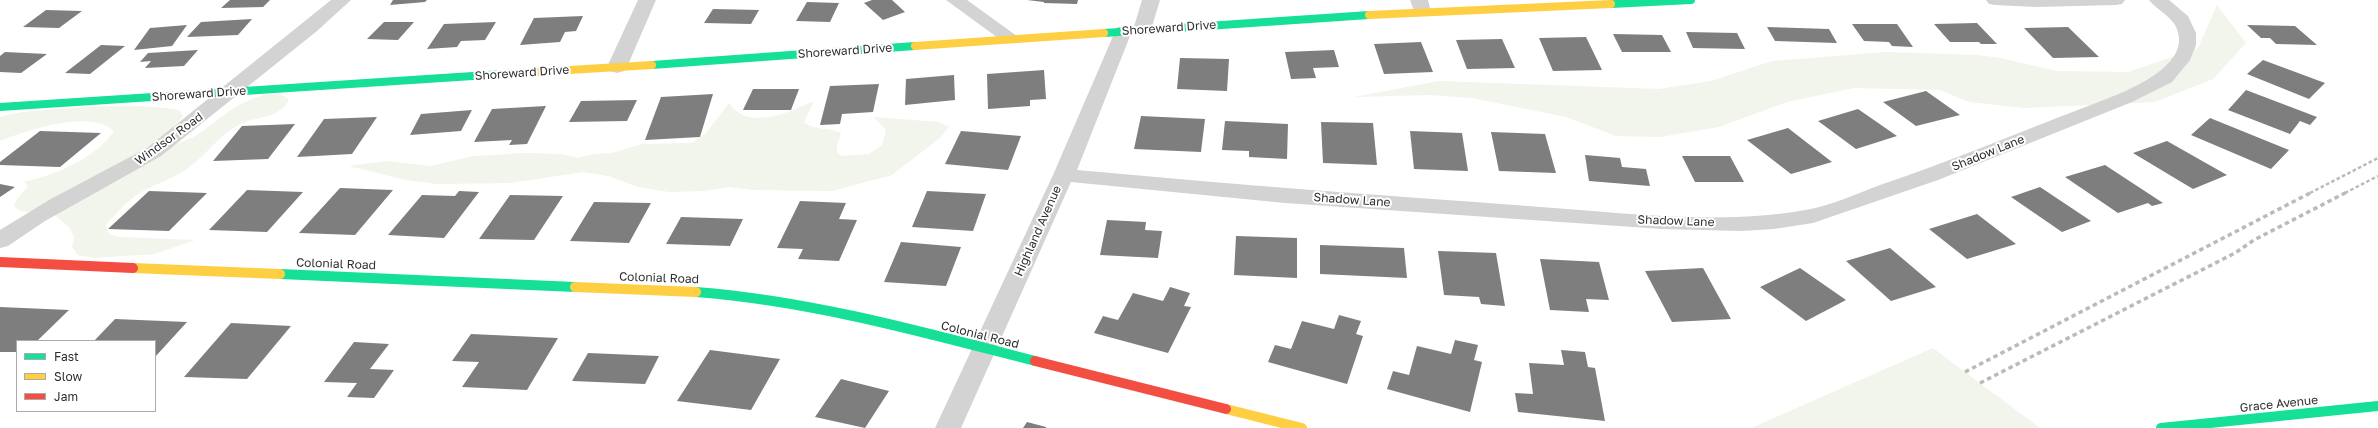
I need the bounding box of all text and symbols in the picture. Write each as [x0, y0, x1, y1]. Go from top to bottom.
street label: Shoreward Drive [1121, 18, 1217, 38]
street label: Shoreward Drive [797, 41, 893, 61]
street label: Shoreward Drive [474, 63, 570, 83]
street label: Shoreward Drive [151, 84, 247, 104]
street label: Windsor Road [132, 110, 206, 168]
street label: Shadow Lane [1950, 132, 2026, 174]
street label: Highland Avenue [1012, 183, 1064, 279]
street label: Shadow Lane [1313, 190, 1391, 210]
street label: Shadow Lane [1637, 212, 1715, 230]
street label: Colonial Road [296, 255, 376, 273]
street label: Colonial Road [619, 269, 699, 287]
street label: Colonial Road [939, 318, 1021, 352]
legend [16, 340, 156, 412]
text: Fast [54, 349, 79, 364]
text: Slow [54, 369, 82, 384]
text: Jam [54, 389, 78, 404]
street label: Grace Avenue [2239, 393, 2319, 415]

